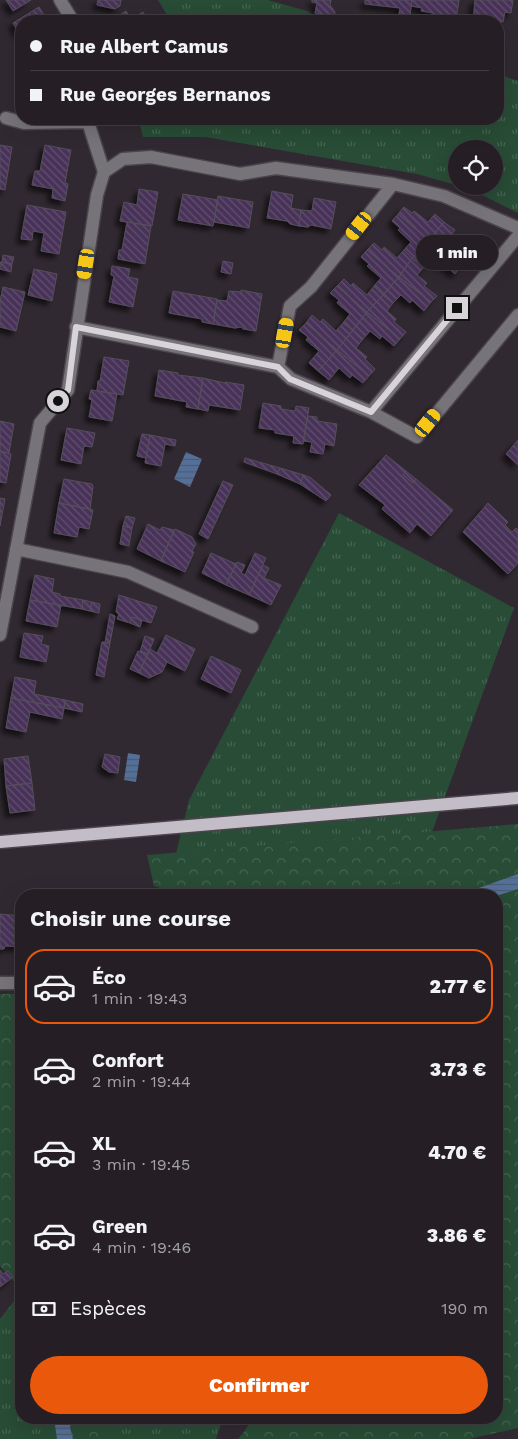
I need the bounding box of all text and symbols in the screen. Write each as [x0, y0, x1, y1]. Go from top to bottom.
text: Rue Albert Camus [60, 35, 228, 58]
text: Rue Georges Bernanos [60, 83, 271, 106]
map controls [448, 140, 503, 195]
button: locate [448, 140, 503, 195]
car [343, 210, 374, 242]
callout: 1 min [416, 236, 498, 270]
text: 1 min [436, 243, 478, 262]
car [76, 248, 95, 280]
route end [446, 297, 468, 319]
car [275, 317, 294, 349]
route start [47, 390, 69, 412]
car [412, 407, 443, 439]
text: Choisir une course [30, 906, 231, 931]
icon: car [32, 964, 77, 1009]
text: Éco [92, 966, 126, 989]
text: 2.77 € [429, 975, 486, 998]
text: 1 min · 19:43 [92, 989, 187, 1008]
icon: car [32, 1047, 77, 1092]
text: Confort [92, 1049, 163, 1072]
text: 3.73 € [430, 1058, 486, 1081]
text: 2 min · 19:44 [92, 1072, 191, 1091]
icon: car [32, 1130, 77, 1175]
text: XL [92, 1132, 116, 1155]
text: 4.70 € [428, 1141, 486, 1164]
text: 3 min · 19:45 [92, 1155, 190, 1174]
icon: car [32, 1213, 77, 1258]
text: Green [92, 1215, 148, 1238]
text: 3.86 € [427, 1224, 486, 1247]
text: 4 min · 19:46 [92, 1238, 191, 1257]
icon: cash [30, 1295, 58, 1323]
text: Espèces [70, 1297, 147, 1320]
text: 190 m [441, 1299, 488, 1318]
button: Confirmer [30, 1356, 488, 1414]

